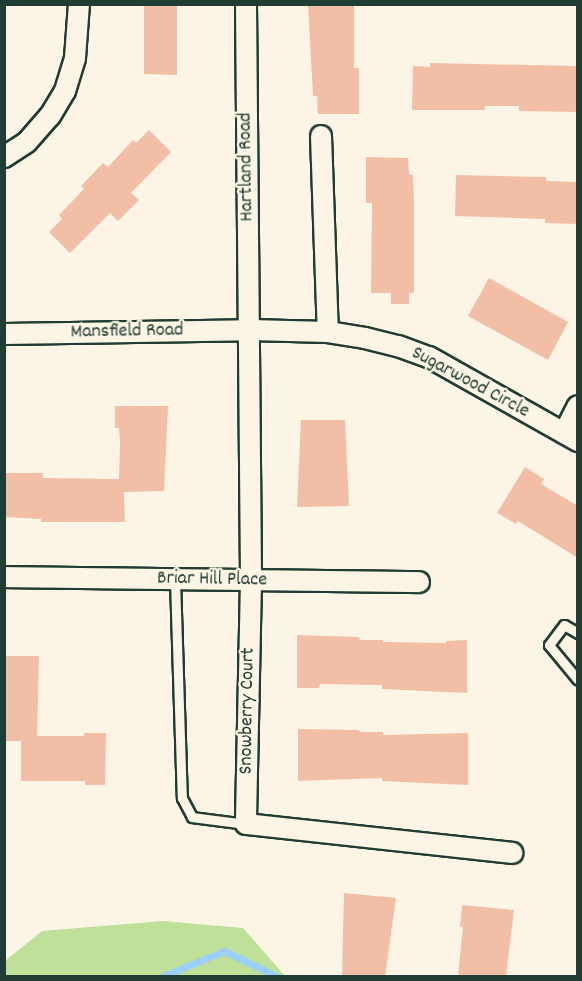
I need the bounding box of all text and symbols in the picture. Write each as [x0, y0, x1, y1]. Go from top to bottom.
street label: Hartland Road [234, 112, 260, 222]
street label: Mansfield Road [70, 319, 184, 345]
street label: Sugarwood Circle [407, 342, 533, 424]
street label: Briar Hill Place [157, 567, 267, 593]
street label: Snowberry Court [235, 647, 261, 775]

